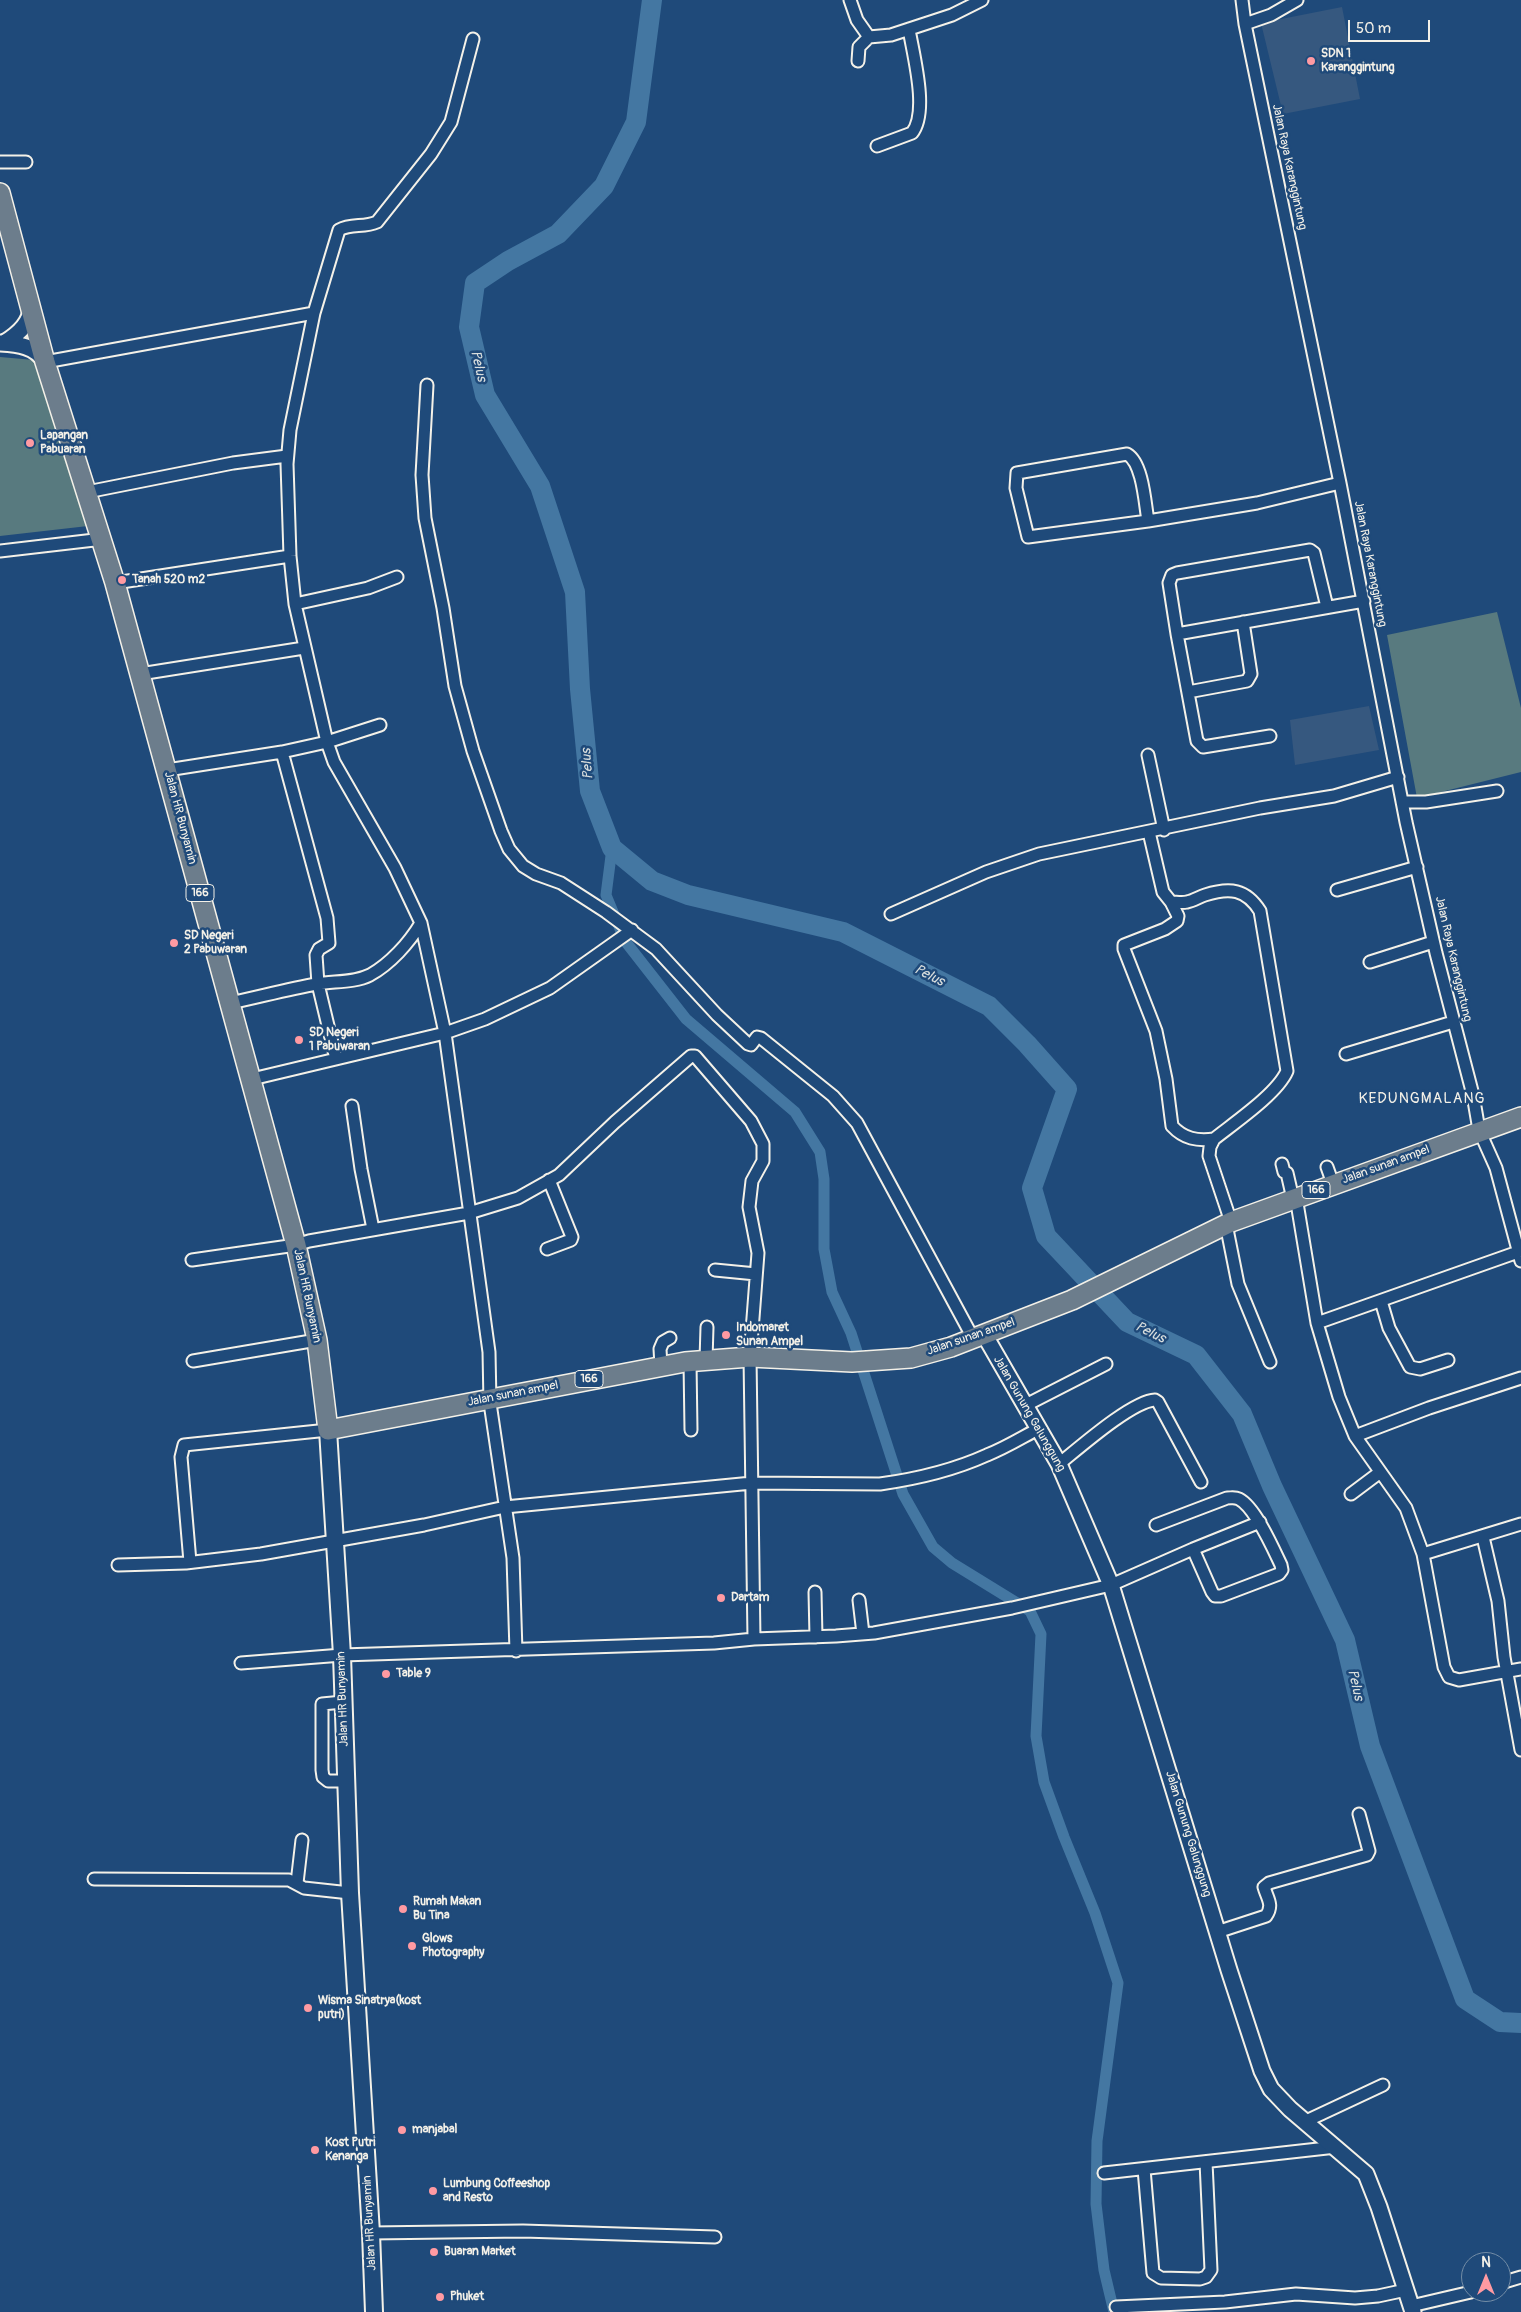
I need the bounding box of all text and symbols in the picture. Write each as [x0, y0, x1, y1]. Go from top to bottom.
scale bar [1351, 10, 1434, 42]
text: 50 m [1356, 19, 1391, 38]
place label: SDN 1 Karanggintung [1321, 47, 1395, 75]
marker: SDN 1 Karanggintung [1305, 55, 1317, 67]
street label: Jalan Raya Karanggintung [1269, 103, 1309, 231]
water label: Pelus [466, 349, 490, 383]
place label: Lapangan Pabuaran [40, 429, 88, 457]
marker: Lapangan Pabuaran [24, 437, 36, 449]
street label: Jalan Raya Karanggintung [1351, 500, 1389, 628]
place label: Tanah 520 m2 [132, 573, 205, 587]
marker: Tanah 520 m2 [116, 574, 128, 586]
water label: Pelus [579, 748, 597, 780]
street label: Jalan HR Bunyamin [161, 770, 199, 866]
road number: 166 [186, 884, 214, 901]
street label: Jalan Raya Karanggintung [1432, 895, 1474, 1023]
place label: SD Negeri 2 Pabuwaran [184, 929, 247, 957]
marker: SD Negeri 2 Pabuwaran [168, 937, 180, 949]
water label: Pelus [911, 961, 947, 991]
place label: SD Negeri 1 Pabuwaran [309, 1026, 370, 1054]
marker: SD Negeri 1 Pabuwaran [293, 1034, 305, 1046]
district label: KEDUNGMALANG [1357, 1090, 1487, 1108]
street label: Jalan sunan ampel [1340, 1142, 1432, 1188]
road number: 166 [1302, 1182, 1330, 1198]
street label: Jalan HR Bunyamin [290, 1248, 324, 1344]
street label: Jalan sunan ampel [925, 1315, 1017, 1359]
water label: Pelus [1132, 1319, 1168, 1347]
place label: Indomaret Sunan Ampel [736, 1321, 803, 1349]
marker: Indomaret Sunan Ampel [720, 1329, 732, 1341]
street label: Jalan Gunung Galunggung [990, 1354, 1068, 1474]
road number: 166 [575, 1370, 603, 1388]
street label: Jalan sunan ampel [466, 1378, 560, 1410]
place label: Dartam [731, 1591, 769, 1605]
marker: Dartam [715, 1592, 727, 1604]
street label: Jalan HR Bunyamin [334, 1651, 352, 1747]
place label: Table 9 [396, 1667, 431, 1681]
marker: Table 9 [380, 1668, 392, 1680]
water label: Pelus [1343, 1668, 1367, 1702]
street label: Jalan Gunung Galunggung [1162, 1769, 1214, 1899]
place label: Rumah Makan Bu Tina [413, 1895, 481, 1923]
marker: Rumah Makan Bu Tina [397, 1903, 409, 1915]
place label: Glows Photography [422, 1932, 484, 1960]
marker: Glows Photography [406, 1940, 418, 1952]
place label: Wisma Sinatrya(kost putri) [318, 1994, 421, 2022]
marker: Wisma Sinatrya(kost putri) [302, 2002, 314, 2014]
place label: manjabal [412, 2123, 457, 2137]
marker: manjabal [396, 2124, 408, 2136]
place label: Kost Putri Kenanga [325, 2136, 375, 2164]
marker: Kost Putri Kenanga [309, 2144, 321, 2156]
street label: Jalan HR Bunyamin [360, 2175, 380, 2271]
place label: Lumbung Coffeeshop and Resto [443, 2177, 550, 2205]
marker: Lumbung Coffeeshop and Resto [427, 2185, 439, 2197]
place label: Buaran Market [444, 2245, 516, 2259]
marker: Buaran Market [428, 2246, 440, 2258]
north arrow [1461, 2252, 1511, 2302]
text: N [1481, 2254, 1491, 2271]
place label: Phuket [450, 2290, 484, 2304]
marker: Phuket [434, 2291, 446, 2303]

